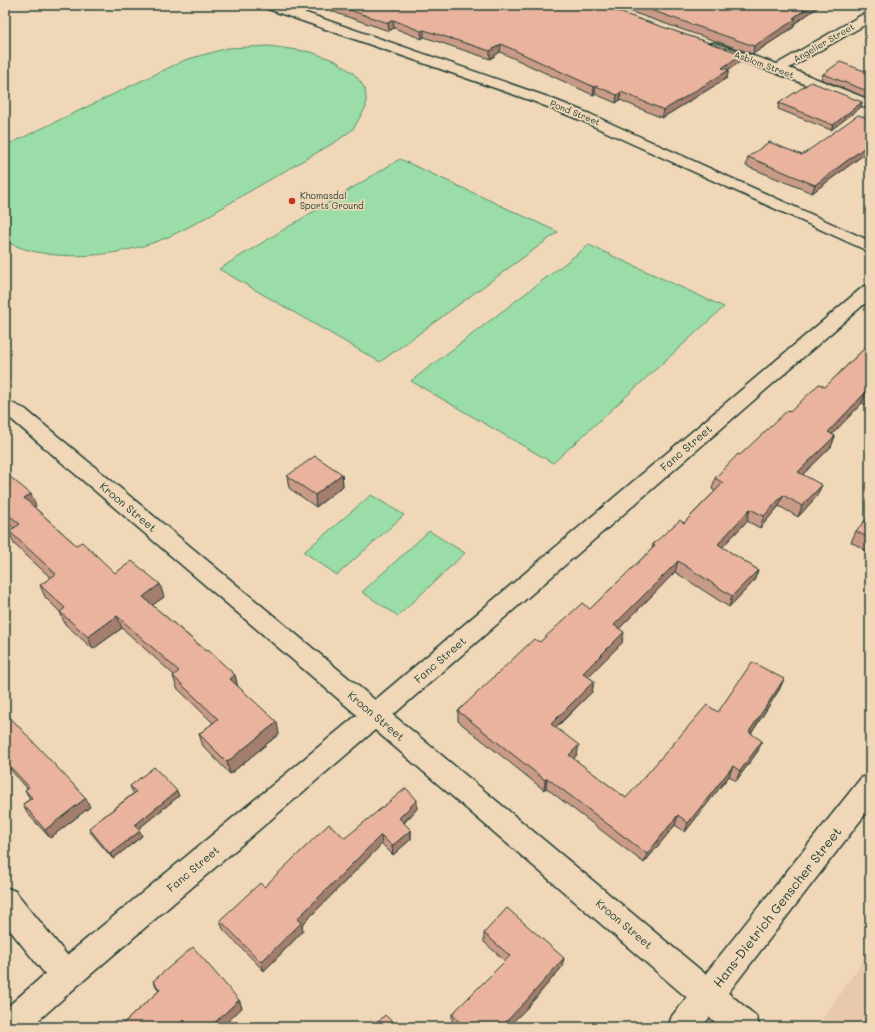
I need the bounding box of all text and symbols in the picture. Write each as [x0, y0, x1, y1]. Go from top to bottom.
street label: Angelier Street [791, 21, 856, 64]
street label: Asblom Street [733, 49, 796, 80]
street label: Pond Street [549, 97, 602, 128]
place label: Khomasdal Sports Ground [300, 190, 364, 211]
marker: Khomasdal Sports Ground [287, 196, 297, 206]
street label: Fanc Street [657, 421, 715, 474]
street label: Kroon Street [97, 478, 160, 535]
street label: Fanc Street [411, 633, 469, 686]
street label: Kroon Street [345, 687, 408, 744]
street label: Hans-Dietrich Genscher Street [709, 823, 845, 990]
street label: Fanc Street [163, 842, 222, 895]
street label: Kroon Street [593, 895, 656, 952]

